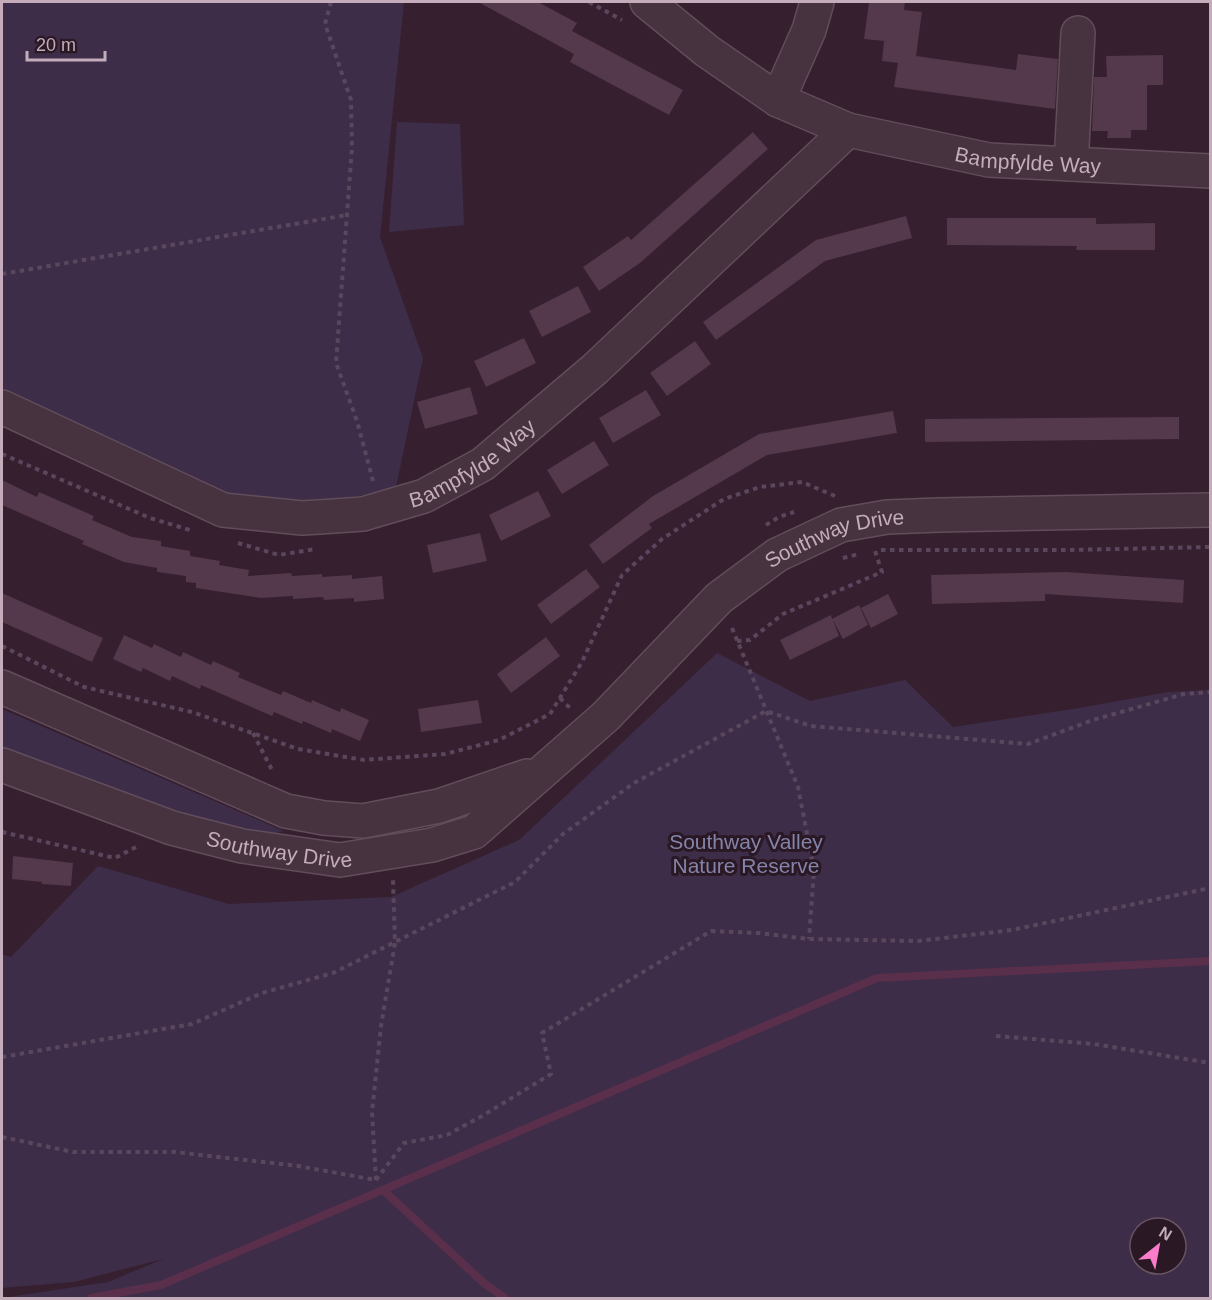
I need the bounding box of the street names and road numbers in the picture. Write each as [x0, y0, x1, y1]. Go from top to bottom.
street label: Bampfylde Way [953, 142, 1102, 177]
street label: Bampfylde Way [406, 413, 540, 511]
street label: Southway Drive [760, 505, 905, 572]
street label: Southway Drive [204, 826, 354, 872]

